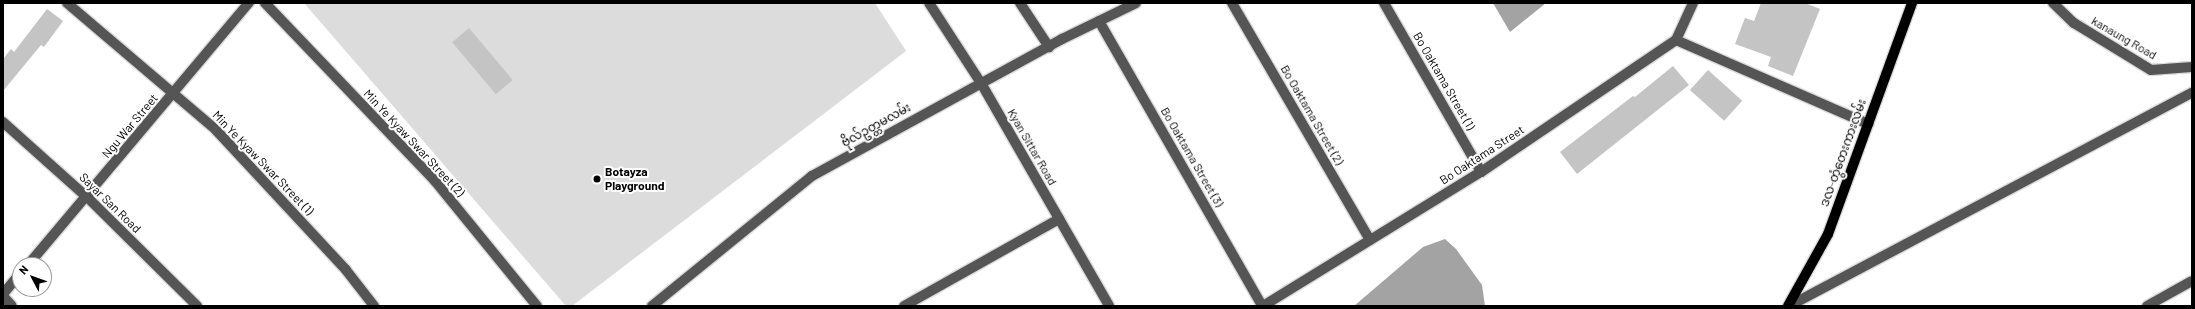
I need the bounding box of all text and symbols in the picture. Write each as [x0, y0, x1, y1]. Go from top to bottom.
street label: kanaung Road [2089, 14, 2159, 62]
street label: Bo Oaktama Street (1) [1410, 30, 1478, 132]
street label: Bo Oaktama Street (2) [1278, 63, 1346, 167]
street label: Min Ye Kyaw Swar Street (2) [361, 86, 467, 200]
street label: Ngu War Street [99, 91, 161, 161]
street label: ဒလ-တွံတေးကားလမ်း [1817, 97, 1869, 209]
street label: ဗိုလ်ဥတ္တမလမ်း [839, 100, 913, 150]
street label: Bo Oaktama Street (3) [1158, 105, 1226, 209]
street label: Kyan Sittar Road [1004, 106, 1060, 188]
street label: Min Ye Kyaw Swar Street (1) [210, 108, 316, 218]
street label: Bo Oaktama Street [1437, 122, 1527, 188]
place label: Botayza Playground [605, 165, 665, 193]
street label: Sayar San Road [76, 170, 144, 236]
marker: Botayza Playground [592, 174, 602, 184]
north arrow [12, 257, 52, 297]
text: N [16, 262, 31, 276]

